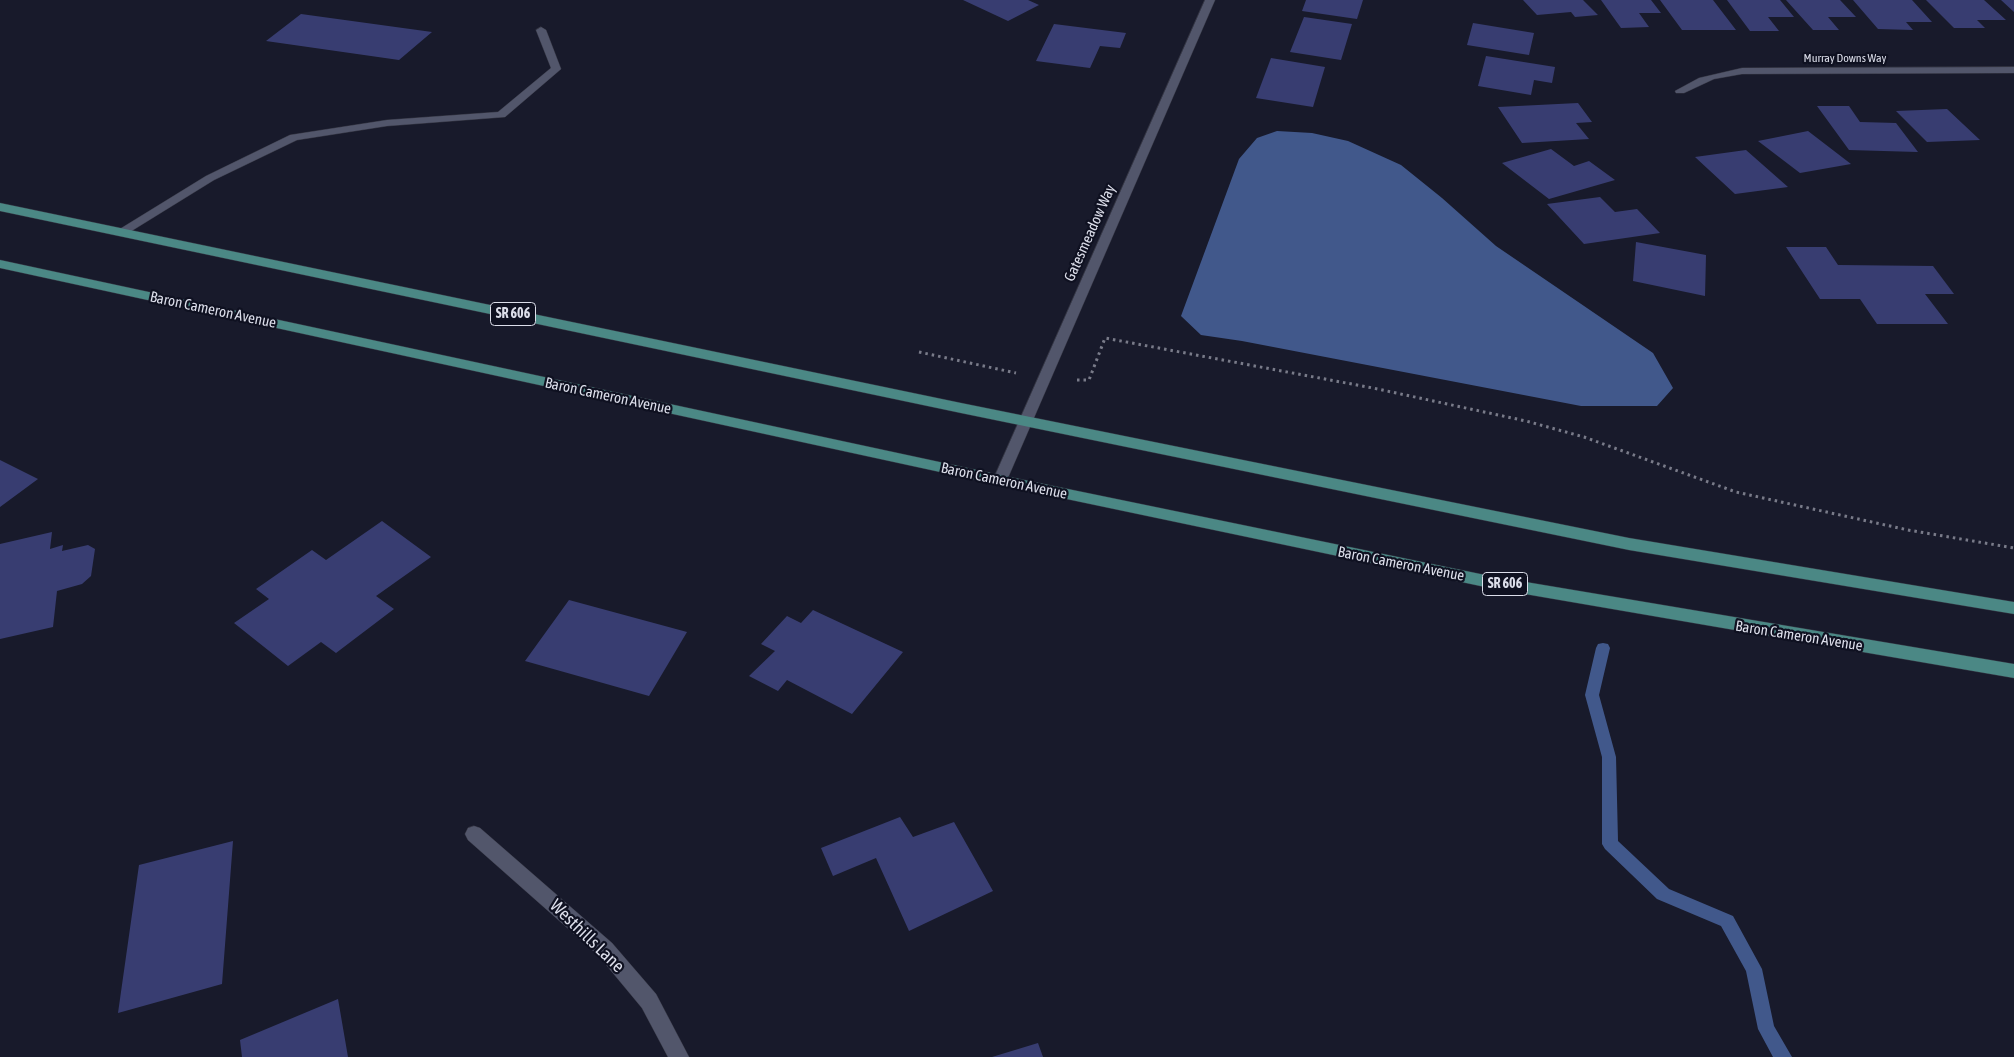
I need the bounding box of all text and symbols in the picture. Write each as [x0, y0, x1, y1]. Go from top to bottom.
street label: Murray Downs Way [1804, 51, 1886, 65]
street label: Gatesmeadow Way [1061, 182, 1119, 284]
street label: Baron Cameron Avenue [148, 288, 278, 332]
road number: SR 606 [490, 302, 536, 326]
street label: Baron Cameron Avenue [543, 374, 673, 418]
street label: Baron Cameron Avenue [939, 459, 1069, 503]
street label: Baron Cameron Avenue [1336, 543, 1466, 585]
road number: SR 606 [1482, 572, 1528, 596]
street label: Baron Cameron Avenue [1734, 617, 1864, 655]
street label: Westhills Lane [545, 895, 629, 977]

